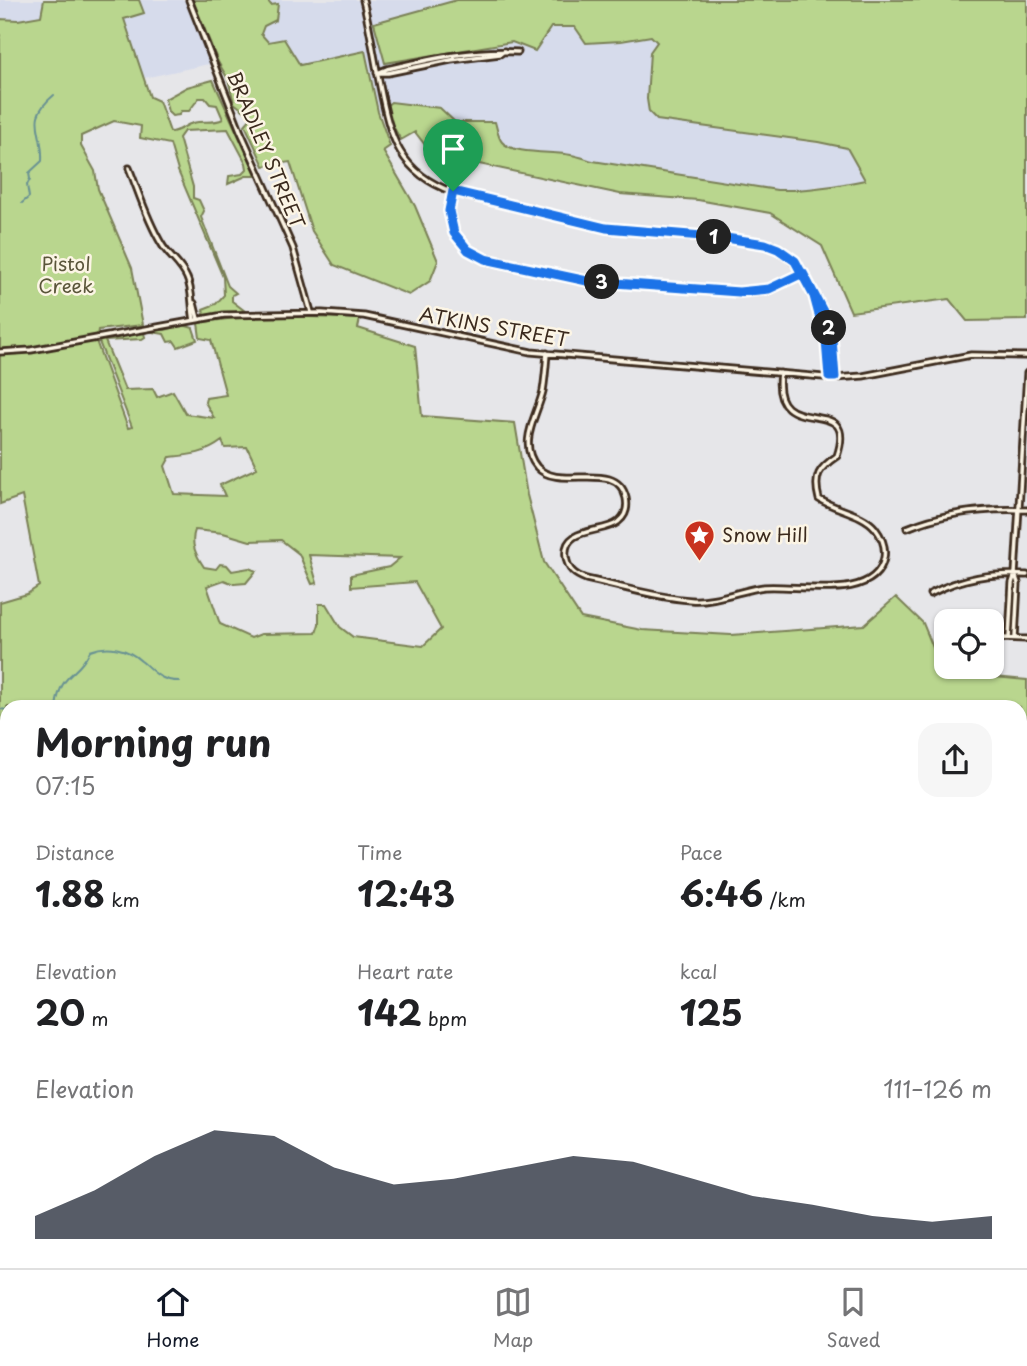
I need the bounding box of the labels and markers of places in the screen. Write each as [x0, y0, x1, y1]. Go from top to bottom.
pin [423, 119, 483, 191]
pin: 1 [696, 219, 732, 254]
pin: 3 [584, 264, 620, 300]
pin: 2 [812, 310, 846, 346]
place icon: Snow Hill [682, 518, 716, 562]
place label: Snow Hill [722, 520, 808, 548]

